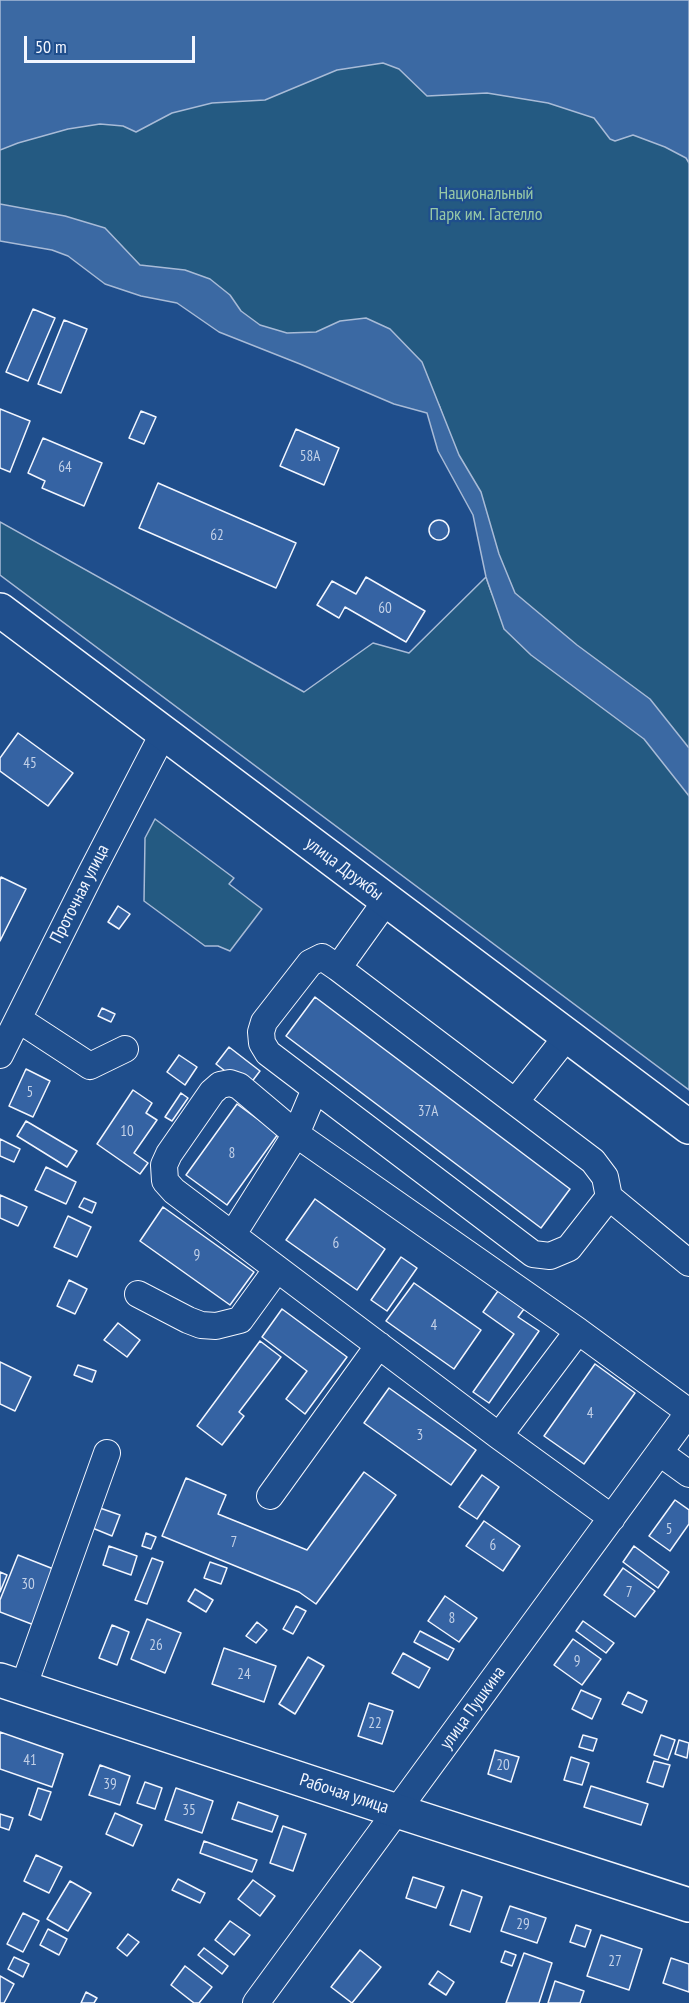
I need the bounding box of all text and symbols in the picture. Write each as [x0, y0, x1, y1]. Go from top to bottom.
scale bar [27, 24, 198, 62]
text: 50 m [35, 35, 67, 58]
park label: Национальный Парк им. Гастелло [430, 183, 542, 226]
house number: 58А [300, 448, 320, 466]
house number: 64 [58, 459, 72, 477]
house number: 62 [210, 527, 224, 545]
house number: 60 [378, 600, 392, 618]
house number: 45 [23, 755, 37, 773]
street label: улица Дружбы [301, 833, 387, 905]
street label: Проточная улица [46, 841, 114, 947]
house number: 5 [27, 1084, 33, 1102]
house number: 37А [418, 1103, 438, 1121]
house number: 10 [120, 1123, 134, 1141]
house number: 8 [229, 1145, 235, 1163]
house number: 6 [333, 1235, 339, 1253]
house number: 9 [194, 1247, 200, 1265]
house number: 4 [431, 1317, 437, 1335]
house number: 4 [587, 1405, 593, 1423]
house number: 3 [417, 1427, 423, 1445]
house number: 5 [666, 1521, 672, 1539]
house number: 7 [231, 1534, 237, 1552]
house number: 6 [490, 1537, 496, 1555]
house number: 30 [21, 1576, 35, 1594]
house number: 7 [626, 1584, 632, 1602]
house number: 8 [449, 1610, 455, 1628]
house number: 26 [149, 1637, 163, 1655]
house number: 9 [574, 1653, 580, 1671]
street label: улица Пушкина [436, 1662, 510, 1754]
house number: 24 [237, 1666, 251, 1684]
house number: 22 [368, 1715, 382, 1733]
house number: 41 [23, 1752, 37, 1770]
house number: 20 [496, 1757, 510, 1775]
street label: Рабочая улица [297, 1769, 391, 1819]
house number: 39 [103, 1776, 117, 1794]
house number: 35 [182, 1802, 196, 1820]
house number: 29 [516, 1916, 530, 1934]
house number: 27 [608, 1953, 622, 1971]

